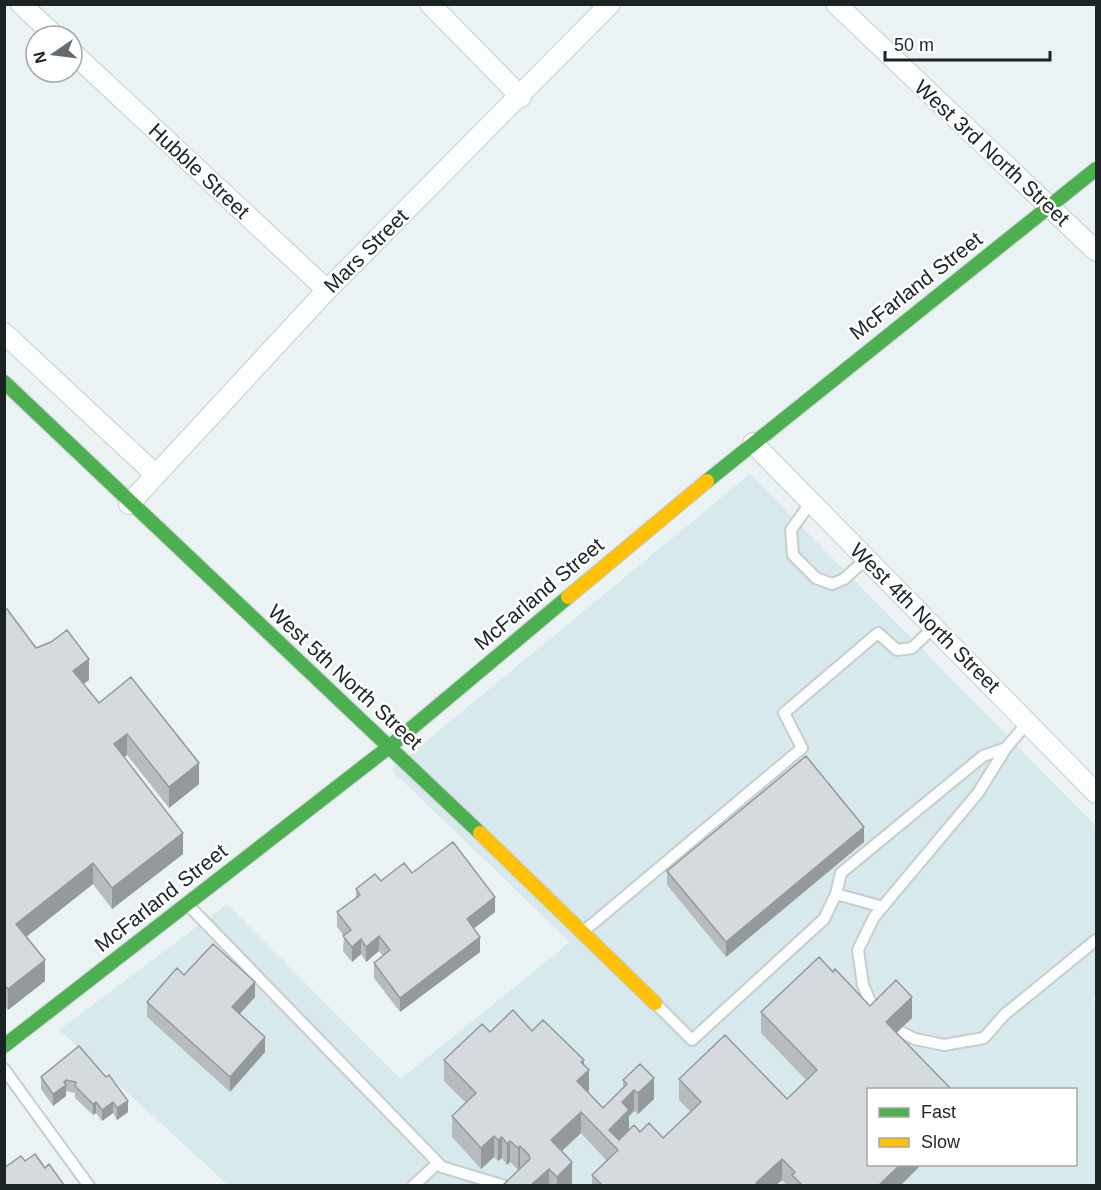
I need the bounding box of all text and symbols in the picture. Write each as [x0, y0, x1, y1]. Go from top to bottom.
north arrow [24, 24, 84, 84]
scale bar [885, 24, 1050, 62]
text: 50 m [894, 35, 934, 55]
text: N [30, 50, 50, 65]
street label: West 3rd North Street [910, 75, 1074, 230]
street label: Hubble Street [145, 118, 254, 223]
street label: Mars Street [319, 204, 412, 297]
street label: McFarland Street [845, 227, 986, 344]
street label: McFarland Street [470, 533, 608, 654]
street label: West 4th North Street [846, 538, 1005, 697]
street label: West 5th North Street [264, 600, 427, 754]
street label: McFarland Street [90, 839, 231, 956]
legend [867, 1088, 1077, 1166]
text: Fast [921, 1102, 956, 1122]
text: Slow [921, 1132, 961, 1152]

